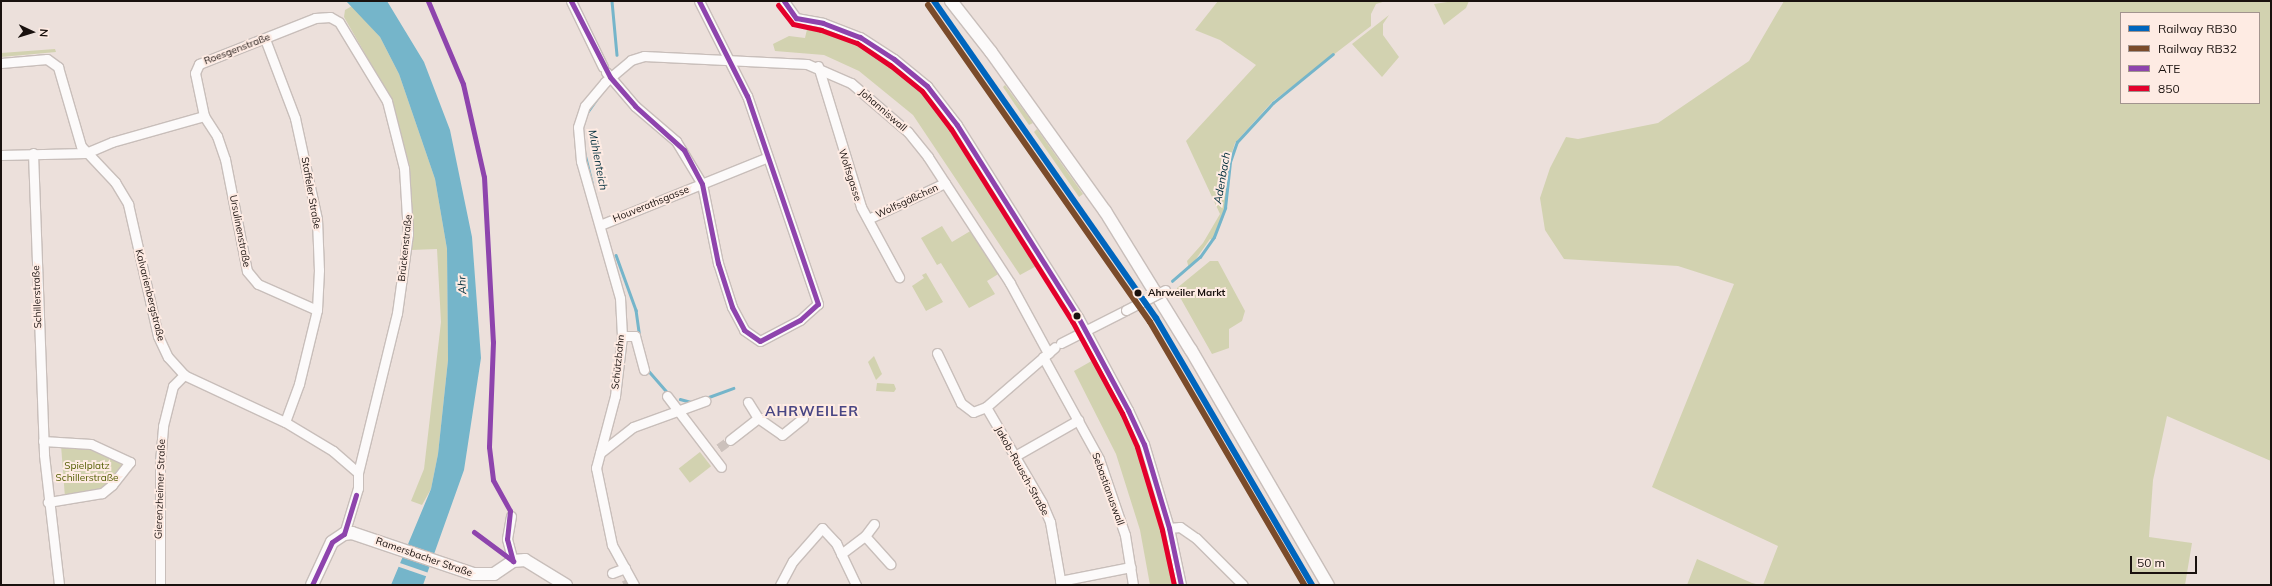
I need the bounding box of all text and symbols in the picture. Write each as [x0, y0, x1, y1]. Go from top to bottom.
north arrow [12, 12, 52, 52]
legend [2120, 12, 2260, 104]
text: Railway RB30 [2158, 21, 2237, 36]
text: N [37, 28, 51, 37]
street label: Roesgenstraße [202, 31, 272, 67]
text: Railway RB32 [2158, 41, 2237, 56]
text: ATE [2158, 61, 2180, 76]
text: 850 [2158, 81, 2180, 96]
street label: Johanniswall [857, 86, 909, 134]
water label: Mühlenteich [586, 129, 610, 191]
street label: Wolfsgasse [836, 147, 864, 203]
water label: Adenbach [1211, 151, 1233, 205]
street label: Staffeler Straße [299, 156, 323, 230]
street label: Wolfsgäßchen [874, 181, 940, 221]
street label: Houverathsgasse [611, 183, 691, 225]
street label: Ursulinenstraße [227, 194, 253, 268]
street label: Brückenstraße [396, 214, 414, 282]
street label: Kalvarienbergstraße [133, 248, 167, 342]
street label: Schillerstraße [30, 265, 44, 329]
water label: Ahr [455, 275, 469, 295]
marker: Ahrweiler Markt [1131, 286, 1145, 300]
place label: Ahrweiler Markt [1148, 287, 1225, 299]
unlabelled marker [1072, 311, 1082, 321]
street label: Schützbahn [609, 334, 627, 390]
district label: AHRWEILER [765, 403, 859, 419]
street label: Jakob-Rausch-Straße [993, 424, 1051, 518]
street label: Gierenzheimer Straße [152, 439, 168, 539]
street label: Sebastianuswall [1089, 451, 1127, 527]
park label: Spielplatz Schillerstraße [56, 459, 118, 482]
street label: Ramersbacher Straße [374, 535, 474, 579]
scale bar [2132, 548, 2199, 574]
text: 50 m [2137, 555, 2165, 570]

